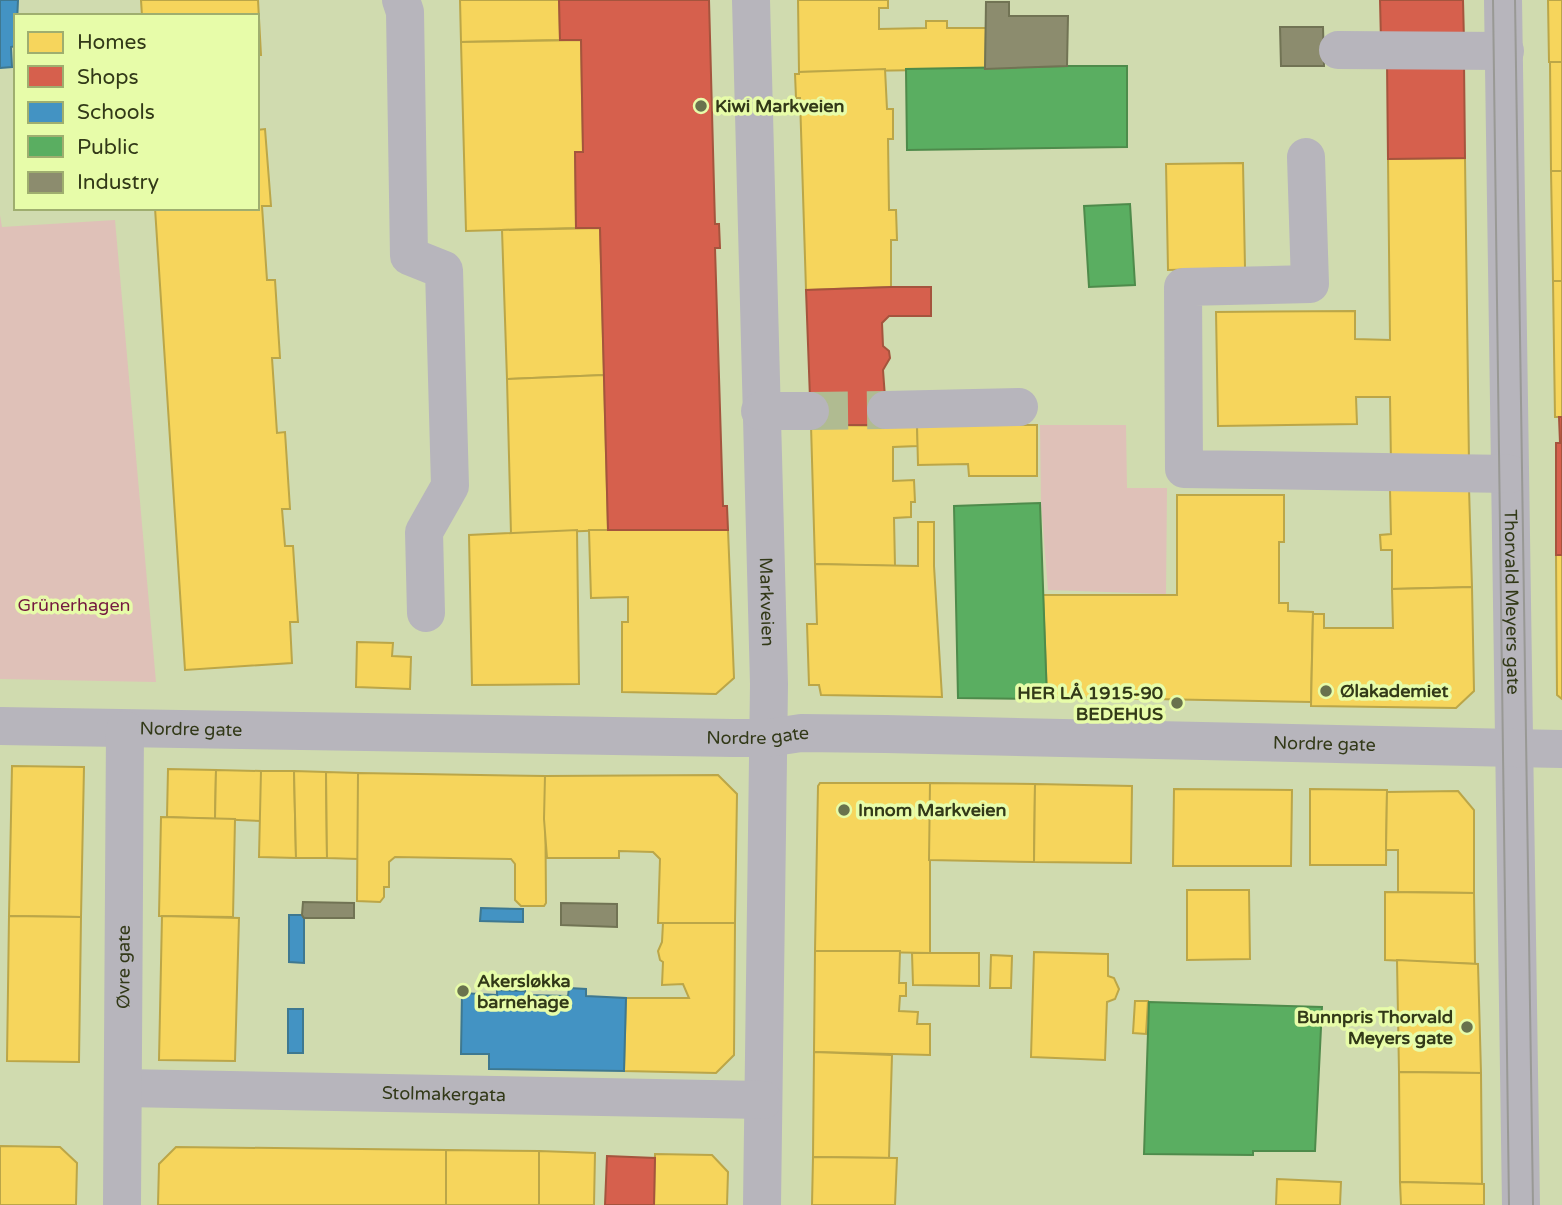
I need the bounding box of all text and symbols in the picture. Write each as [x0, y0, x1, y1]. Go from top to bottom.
legend [14, 14, 259, 210]
text: Homes [77, 30, 147, 55]
text: Shops [77, 65, 139, 90]
place label: Kiwi Markveien [715, 95, 844, 117]
marker: Kiwi Markveien [693, 98, 709, 114]
text: Schools [77, 100, 155, 125]
text: Public [77, 135, 139, 160]
text: Industry [77, 170, 159, 195]
street label: Thorvald Meyers gate [1500, 509, 1524, 695]
street label: Markveien [755, 557, 779, 647]
park label: Grünerhagen [17, 594, 131, 616]
place label: Ølakademiet [1340, 680, 1449, 702]
place label: HER LÅ 1915-90 BEDEHUS [1017, 682, 1163, 725]
marker: Ølakademiet [1318, 683, 1334, 699]
marker: HER LÅ 1915-90 BEDEHUS [1169, 695, 1185, 711]
street label: Nordre gate [139, 717, 243, 741]
street label: Nordre gate [706, 722, 809, 749]
street label: Nordre gate [1273, 732, 1376, 756]
place label: Innom Markveien [858, 799, 1006, 821]
marker: Innom Markveien [836, 802, 852, 818]
street label: Øvre gate [112, 925, 135, 1009]
place label: Akersløkka barnehage [477, 970, 571, 1013]
marker: Akersløkka barnehage [455, 983, 471, 999]
place label: Bunnpris Thorvald Meyers gate [1297, 1006, 1453, 1049]
marker: Bunnpris Thorvald Meyers gate [1459, 1019, 1475, 1035]
street label: Stolmakergata [382, 1082, 506, 1106]

